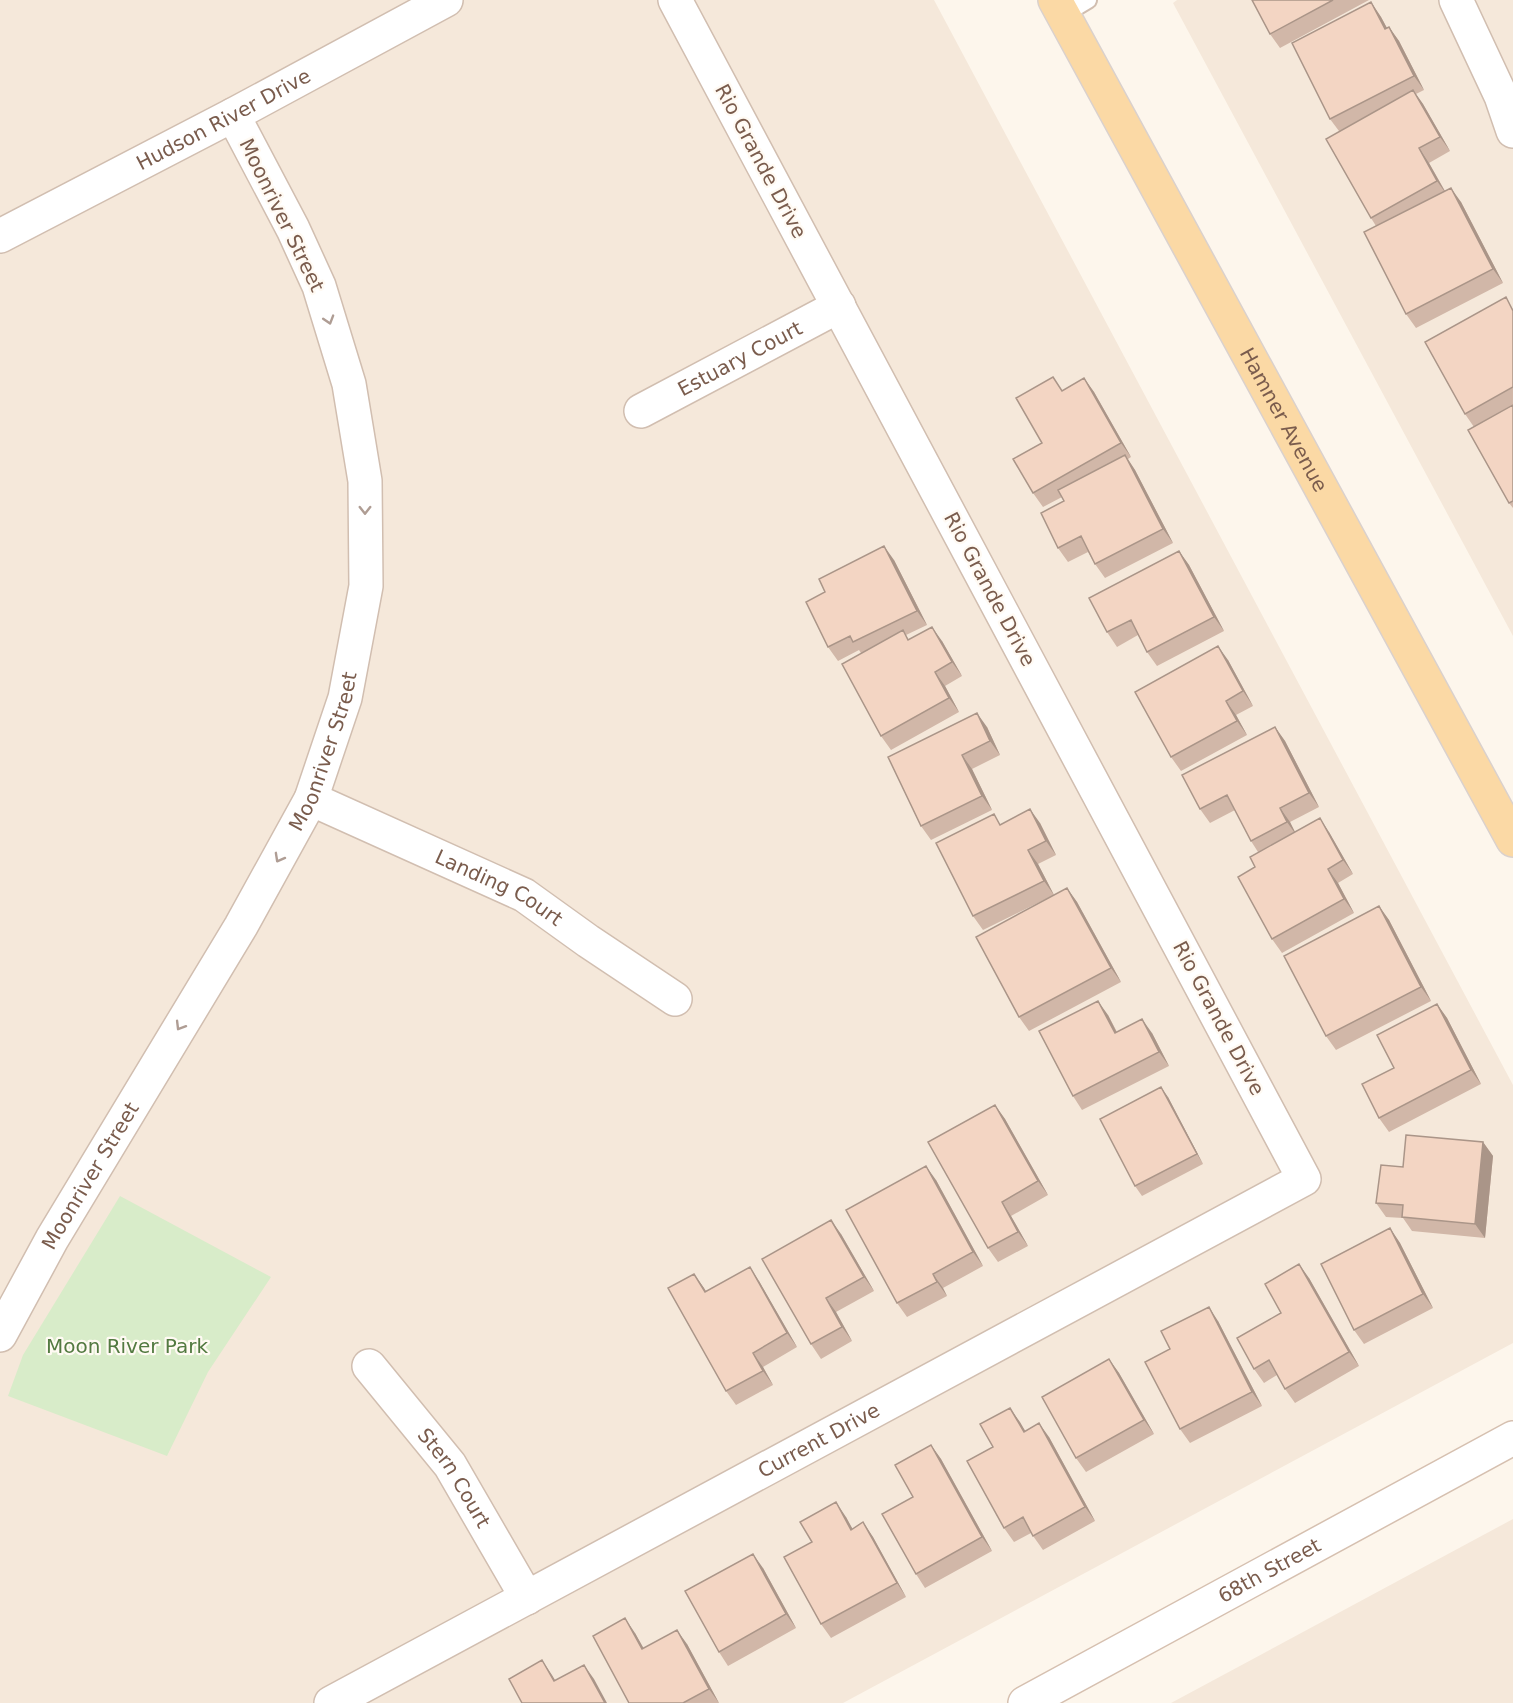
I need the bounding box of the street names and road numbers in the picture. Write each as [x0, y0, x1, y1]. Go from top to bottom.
street label: Hudson River Drive [132, 63, 315, 175]
street label: Rio Grande Drive [710, 80, 812, 242]
street label: Moonriver Street [234, 134, 330, 296]
street label: Estuary Court [674, 316, 806, 401]
street label: Hamner Avenue [1235, 343, 1333, 496]
street label: Rio Grande Drive [939, 508, 1041, 670]
street label: Moonriver Street [284, 670, 362, 835]
street label: Landing Court [431, 845, 568, 931]
street label: Rio Grande Drive [1168, 937, 1270, 1099]
street label: Moonriver Street [37, 1098, 144, 1254]
street label: Current Drive [754, 1398, 884, 1483]
street label: Stern Court [413, 1423, 496, 1532]
street label: 68th Street [1214, 1533, 1325, 1608]

